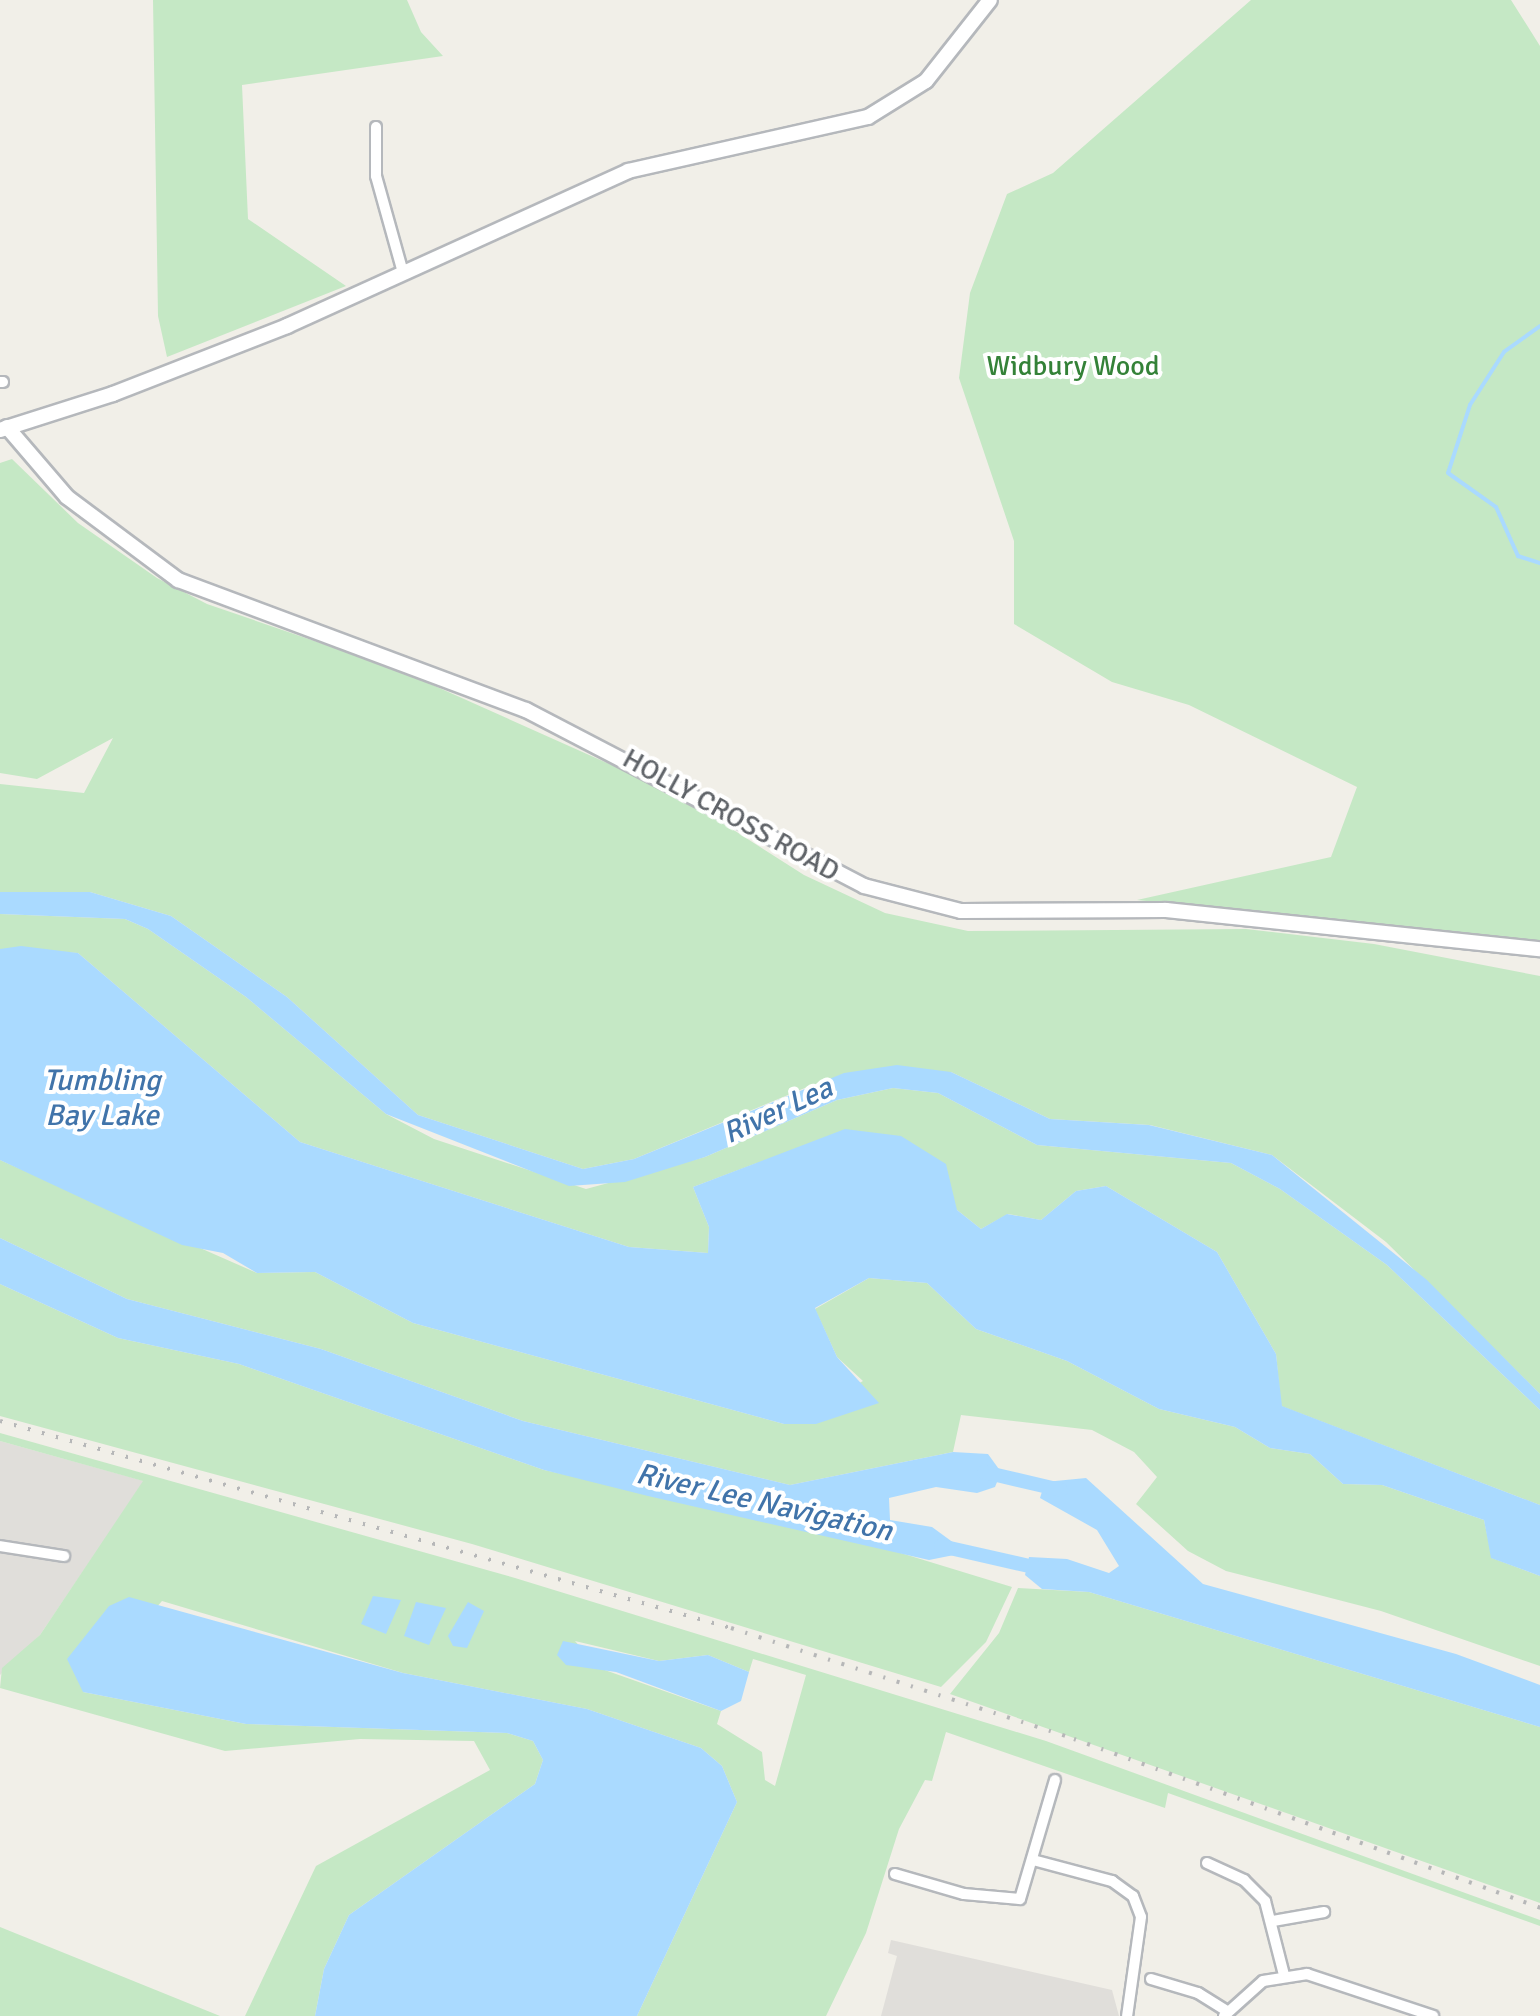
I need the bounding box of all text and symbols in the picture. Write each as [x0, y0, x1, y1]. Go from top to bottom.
park label: Widbury Wood [986, 349, 1160, 383]
street label: HOLLY CROSS ROAD [617, 742, 845, 888]
water label: Tumbling Bay Lake [43, 1063, 161, 1134]
water label: River Lea [717, 1070, 839, 1152]
water label: River Lee Navigation [633, 1456, 895, 1550]

